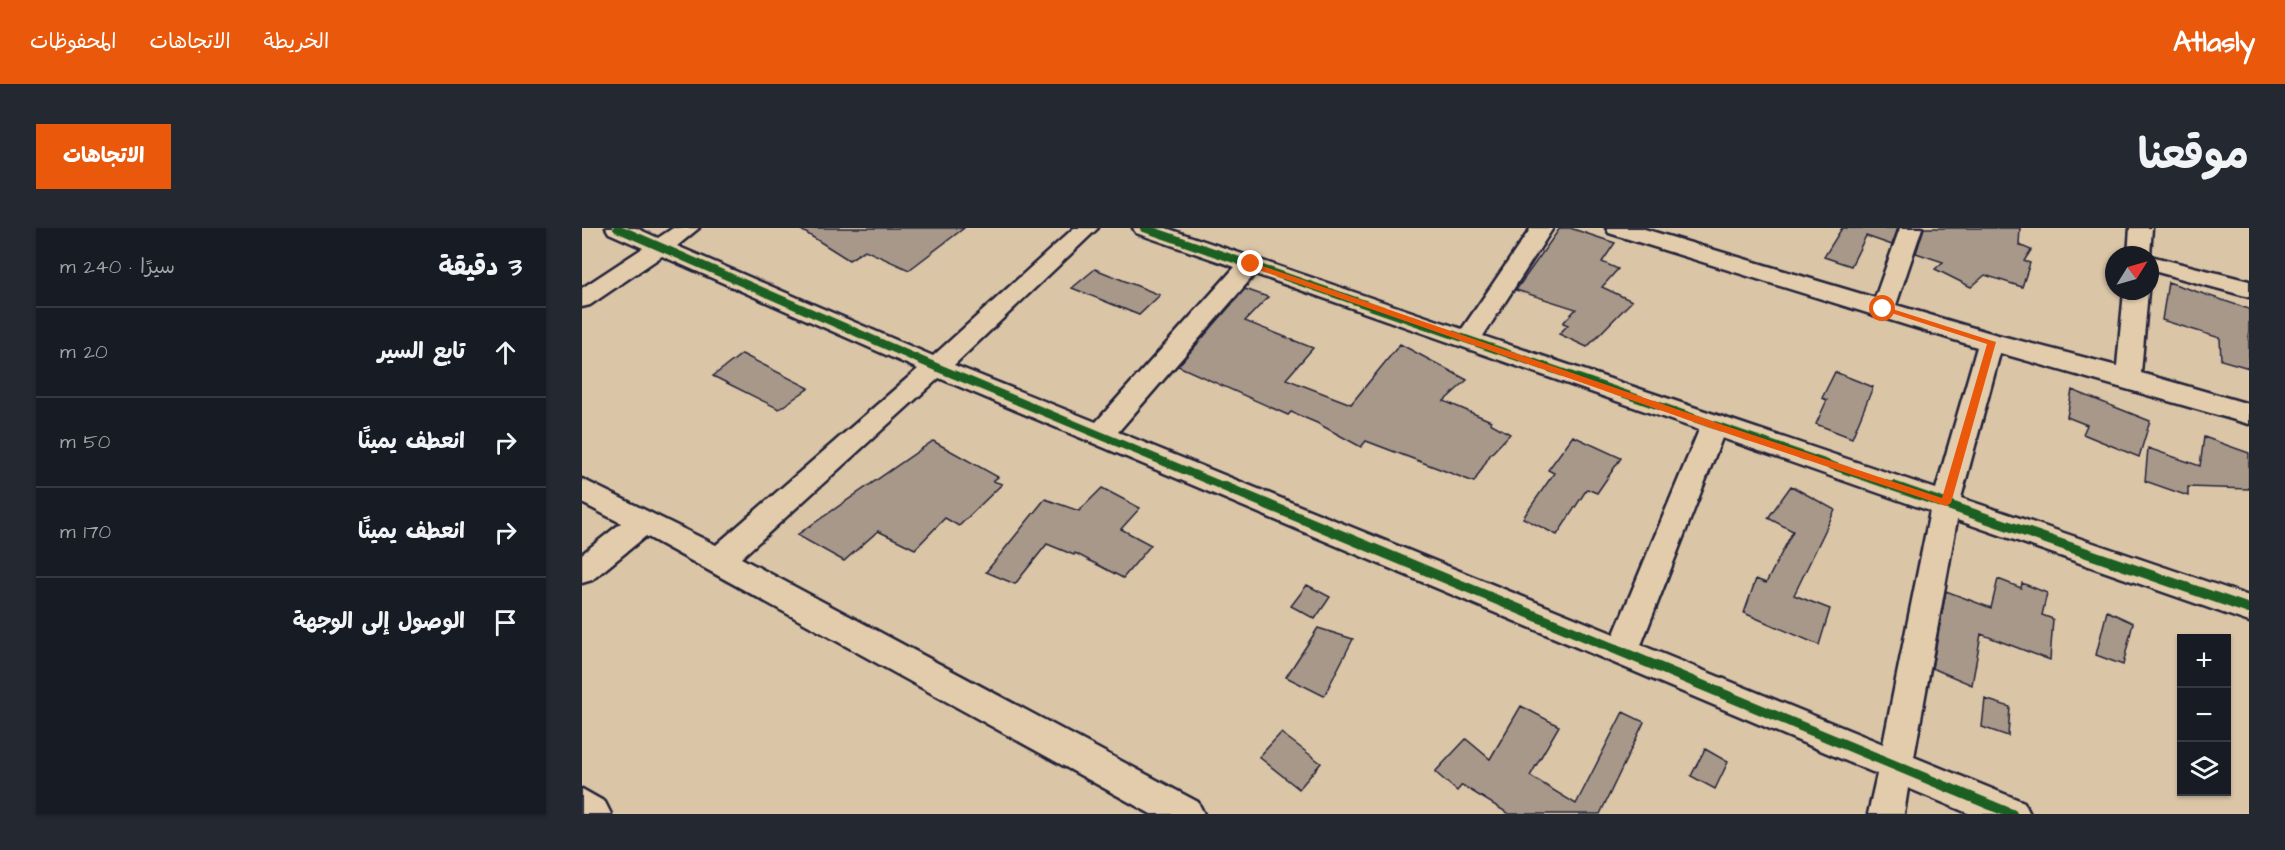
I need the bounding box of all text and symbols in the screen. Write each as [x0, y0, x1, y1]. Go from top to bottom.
text: Atlasly [2173, 23, 2255, 62]
text: المحفوظات [30, 27, 116, 56]
text: الاتجاهات [149, 27, 231, 56]
text: الخريطة [264, 27, 329, 56]
button: الاتجاهات [36, 124, 171, 189]
text: موقعنا [2138, 127, 2249, 185]
north arrow [2105, 246, 2159, 300]
text: 3 دقيقة [438, 249, 522, 285]
route end [1237, 250, 1263, 276]
text: سيرًا · 240 m [60, 253, 175, 281]
route start [1869, 295, 1895, 321]
text: تابع السير [378, 336, 465, 367]
icon: ahead [489, 336, 522, 369]
text: 20 m [60, 338, 108, 366]
text: انعطف يمينًا [358, 426, 465, 457]
icon: right [489, 426, 522, 459]
text: 50 m [60, 428, 110, 456]
text: انعطف يمينًا [358, 516, 465, 547]
icon: right [489, 516, 522, 549]
text: 170 m [60, 518, 111, 546]
text: الوصول إلى الوجهة [293, 606, 465, 637]
icon: arrive [489, 606, 522, 639]
map controls [2177, 634, 2231, 796]
button: + [2177, 634, 2231, 688]
button: − [2177, 688, 2231, 742]
button: layers [2177, 742, 2231, 796]

